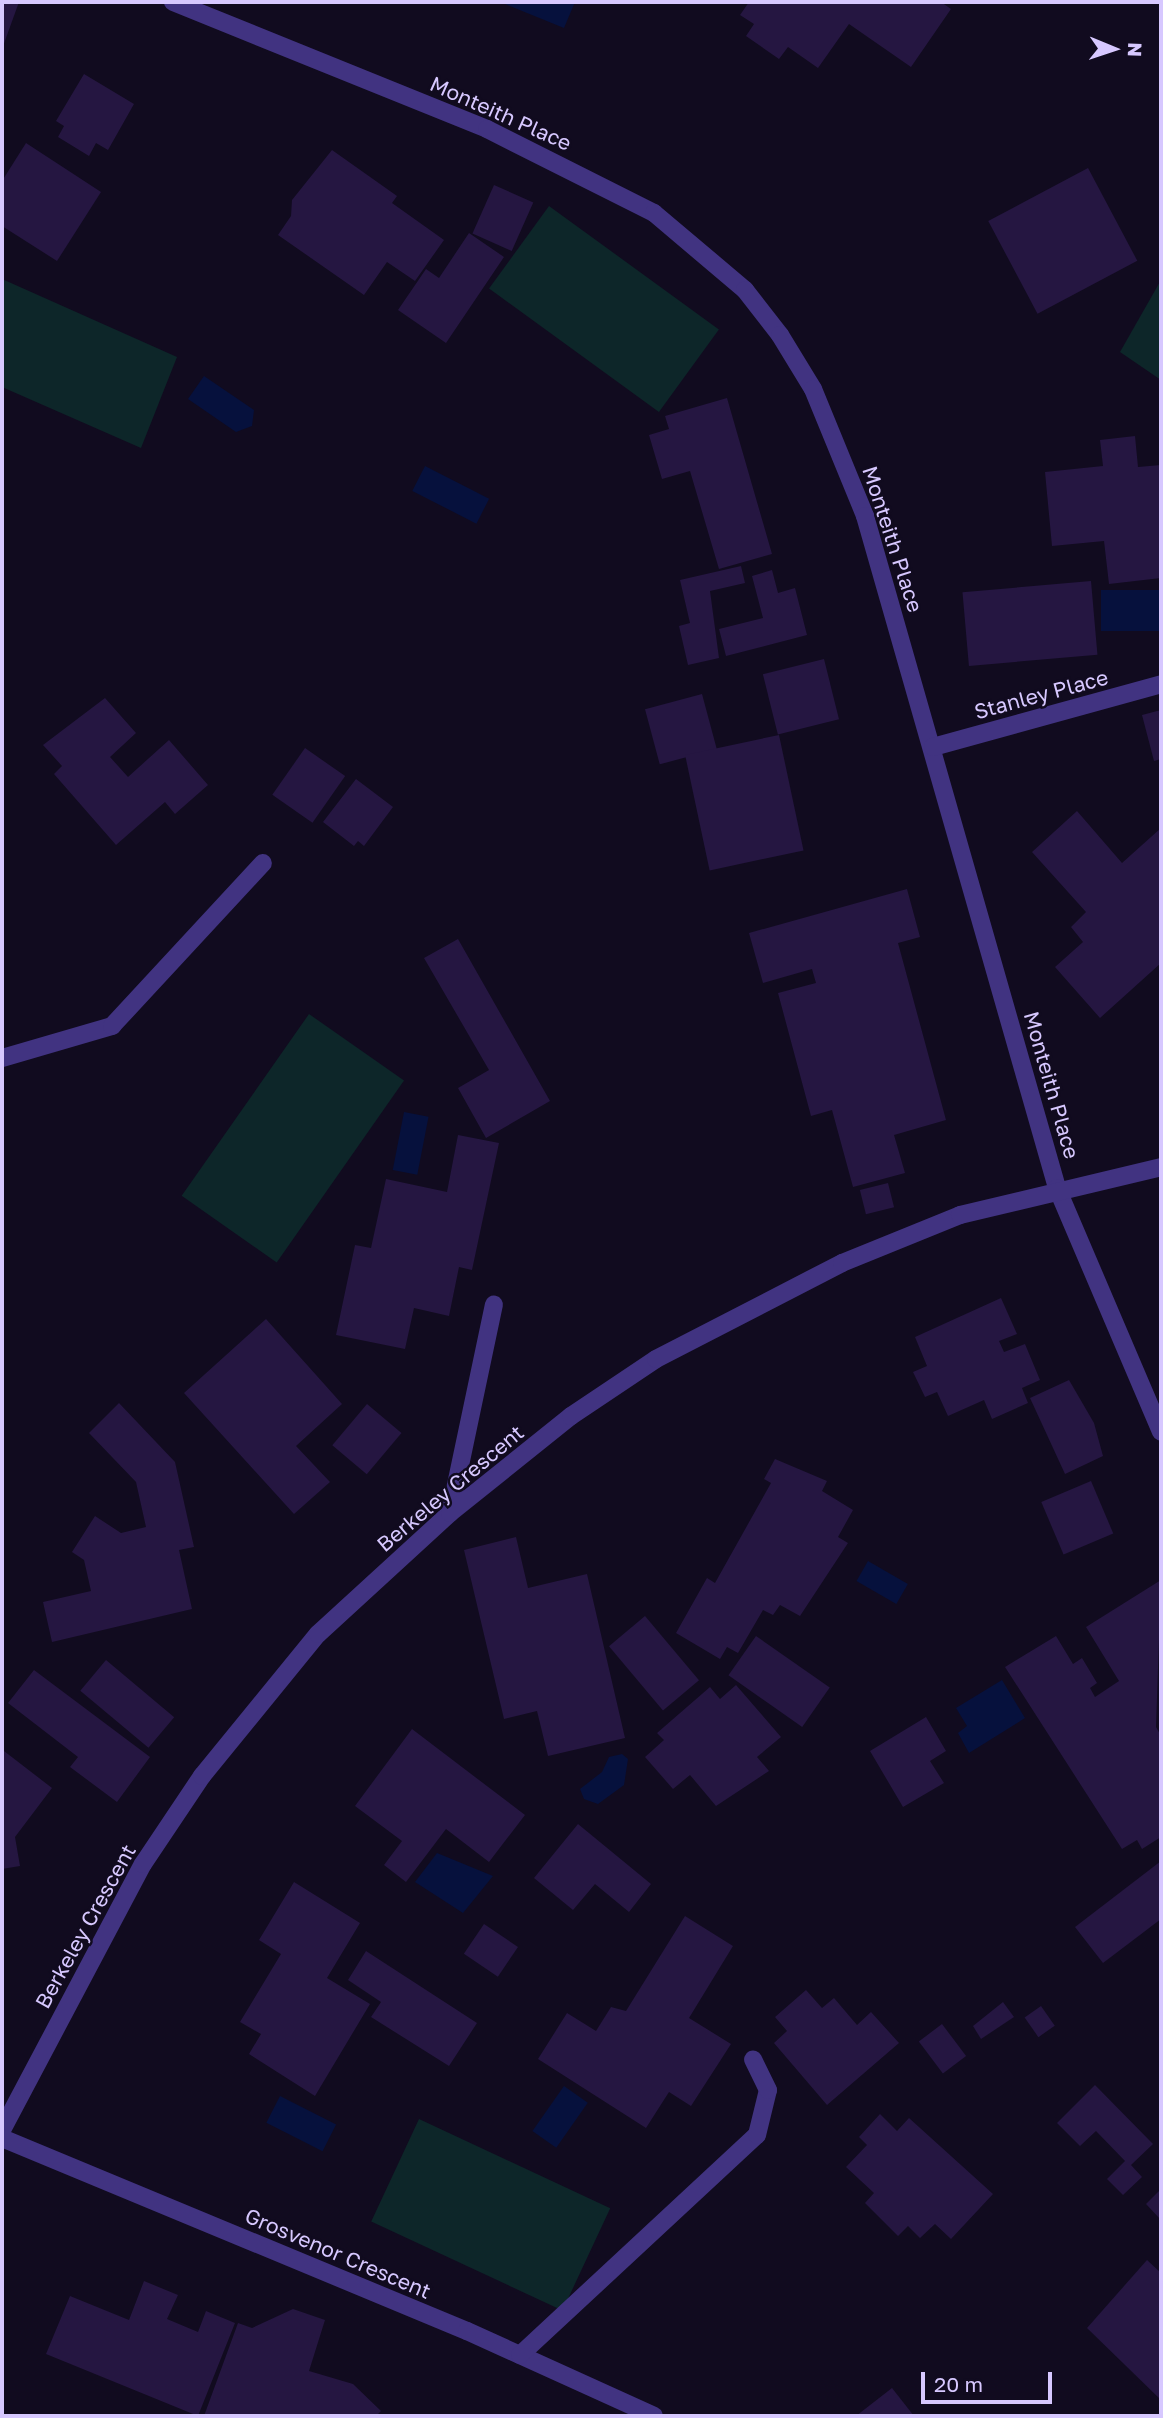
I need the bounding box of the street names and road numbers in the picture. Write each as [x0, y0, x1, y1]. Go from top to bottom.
street label: Monteith Place [426, 71, 576, 155]
street label: Monteith Place [858, 463, 928, 615]
street label: Stanley Place [971, 664, 1111, 724]
street label: Monteith Place [1019, 1008, 1085, 1162]
street label: Berkeley Crescent [372, 1419, 528, 1557]
street label: Berkeley Crescent [29, 1840, 141, 2012]
street label: Grosvenor Crescent [241, 2202, 435, 2304]

